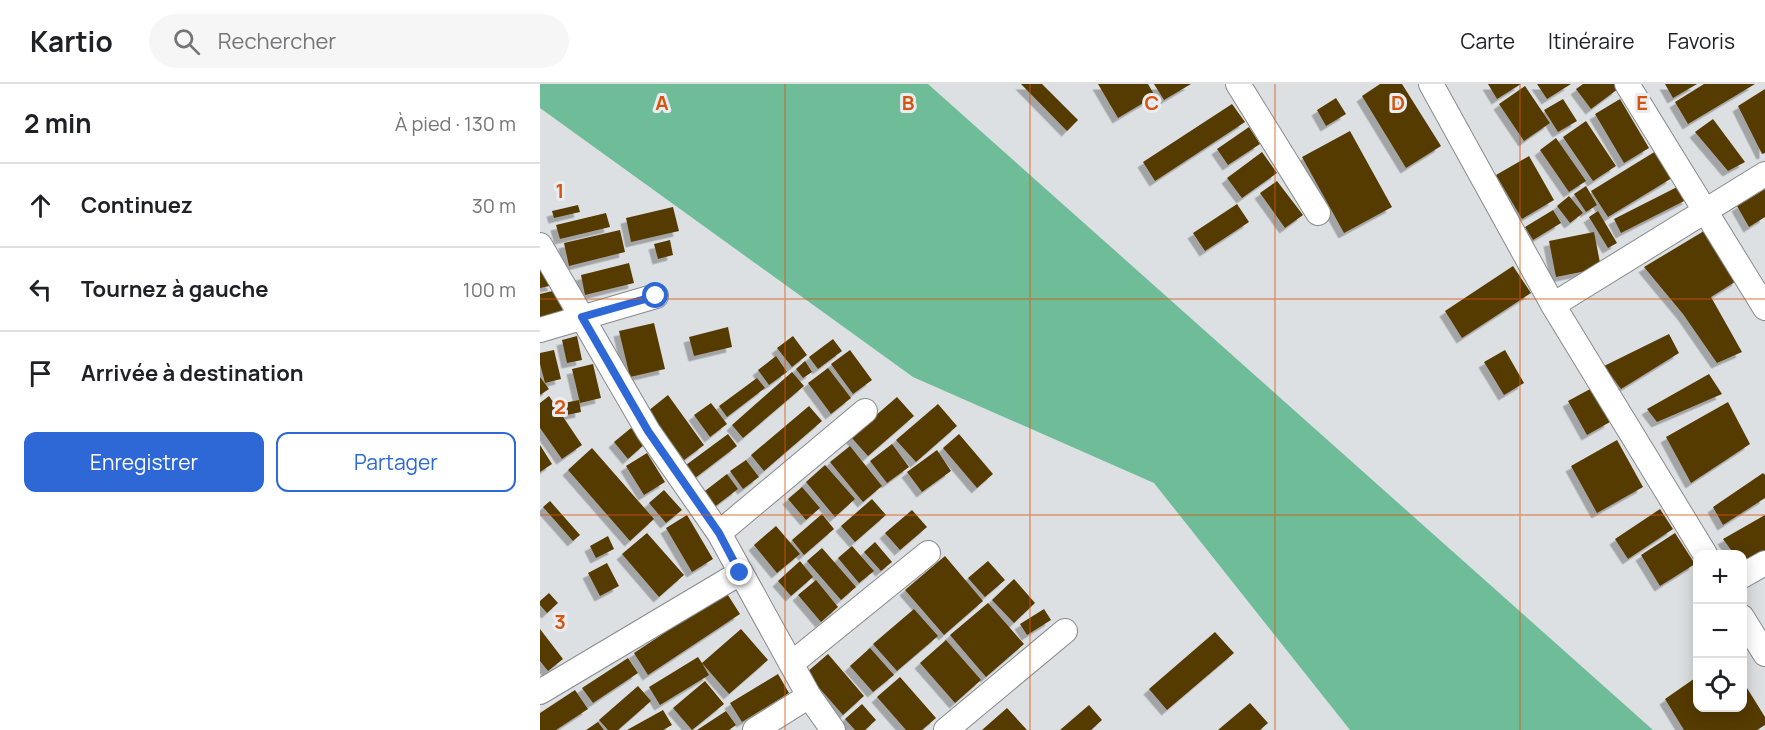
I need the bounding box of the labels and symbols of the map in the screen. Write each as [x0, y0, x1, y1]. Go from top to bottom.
text: A [655, 89, 669, 116]
text: B [902, 89, 915, 116]
text: C [1145, 89, 1159, 116]
text: D [1391, 89, 1405, 116]
text: E [1636, 89, 1648, 116]
text: 1 [556, 177, 564, 204]
route start [642, 282, 668, 308]
text: 2 [554, 393, 566, 420]
route end [726, 559, 752, 585]
text: 3 [554, 608, 566, 635]

